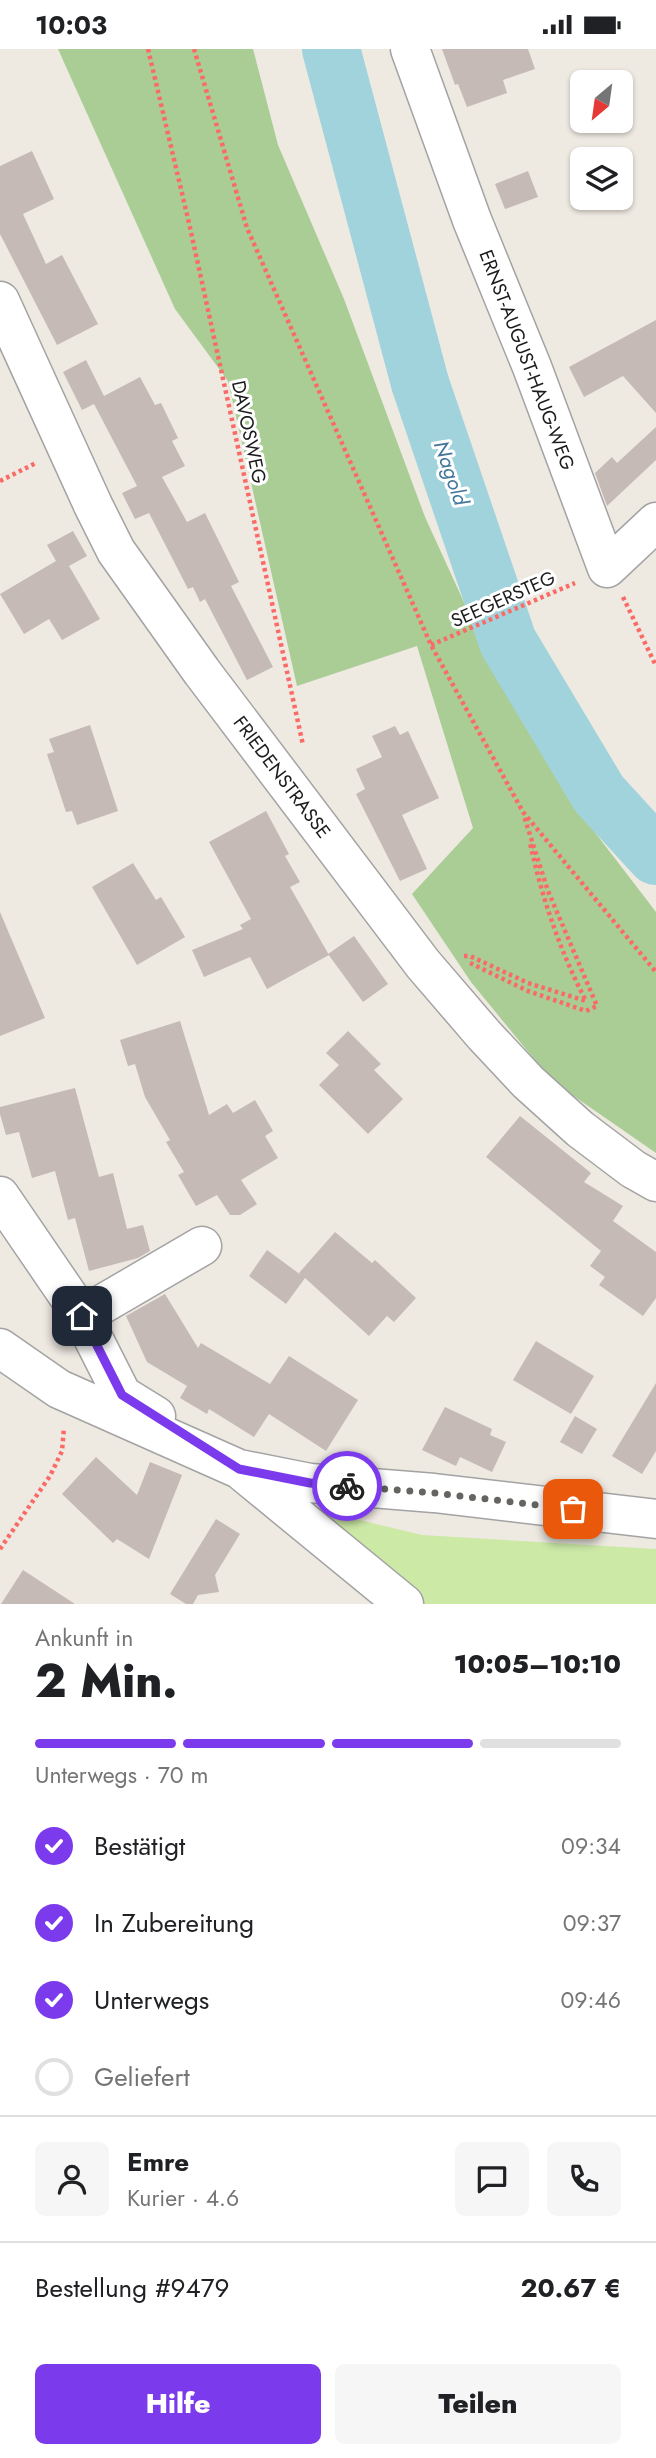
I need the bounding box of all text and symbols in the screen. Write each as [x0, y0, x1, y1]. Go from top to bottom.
text: 10:03 [35, 6, 107, 44]
north arrow [570, 70, 634, 133]
map controls [570, 70, 633, 210]
button: layers [570, 147, 633, 210]
street label: ERNST-AUGUST-HAUG-WEG [472, 246, 582, 474]
street label: DAVOSWEG [225, 378, 273, 486]
water label: Nagold [426, 437, 476, 511]
street label: SEEGERSTEG [447, 564, 559, 634]
street label: FRIEDENSTRASSE [227, 710, 337, 844]
pin [52, 1286, 112, 1346]
icon: home [63, 1297, 101, 1335]
courier [312, 1451, 382, 1521]
icon: bike [328, 1467, 366, 1505]
pin [543, 1479, 603, 1539]
icon: bag [554, 1490, 592, 1528]
text: Ankunft in [35, 1621, 133, 1655]
text: 10:05–10:10 [454, 1645, 621, 1683]
text: 2 Min. [35, 1648, 177, 1714]
text: Unterwegs · 70 m [35, 1758, 208, 1792]
icon: check [35, 1827, 73, 1865]
text: Bestätigt [94, 1827, 185, 1865]
text: 09:34 [561, 1829, 621, 1863]
icon: check [35, 1904, 73, 1942]
text: In Zubereitung [94, 1904, 254, 1942]
text: 09:37 [563, 1906, 621, 1940]
icon: check [35, 1981, 73, 2019]
text: Unterwegs [94, 1981, 209, 2019]
text: 09:46 [560, 1983, 621, 2017]
text: Geliefert [94, 2058, 190, 2096]
button: person [35, 2142, 109, 2216]
button: chat [455, 2142, 529, 2216]
button: phone [547, 2142, 621, 2216]
text: Emre [127, 2143, 189, 2181]
text: Kurier · 4.6 [127, 2181, 239, 2215]
text: Bestellung #9479 [35, 2269, 229, 2307]
text: 20.67 € [520, 2269, 621, 2307]
button: Hilfe [35, 2364, 321, 2444]
button: Teilen [335, 2364, 621, 2444]

